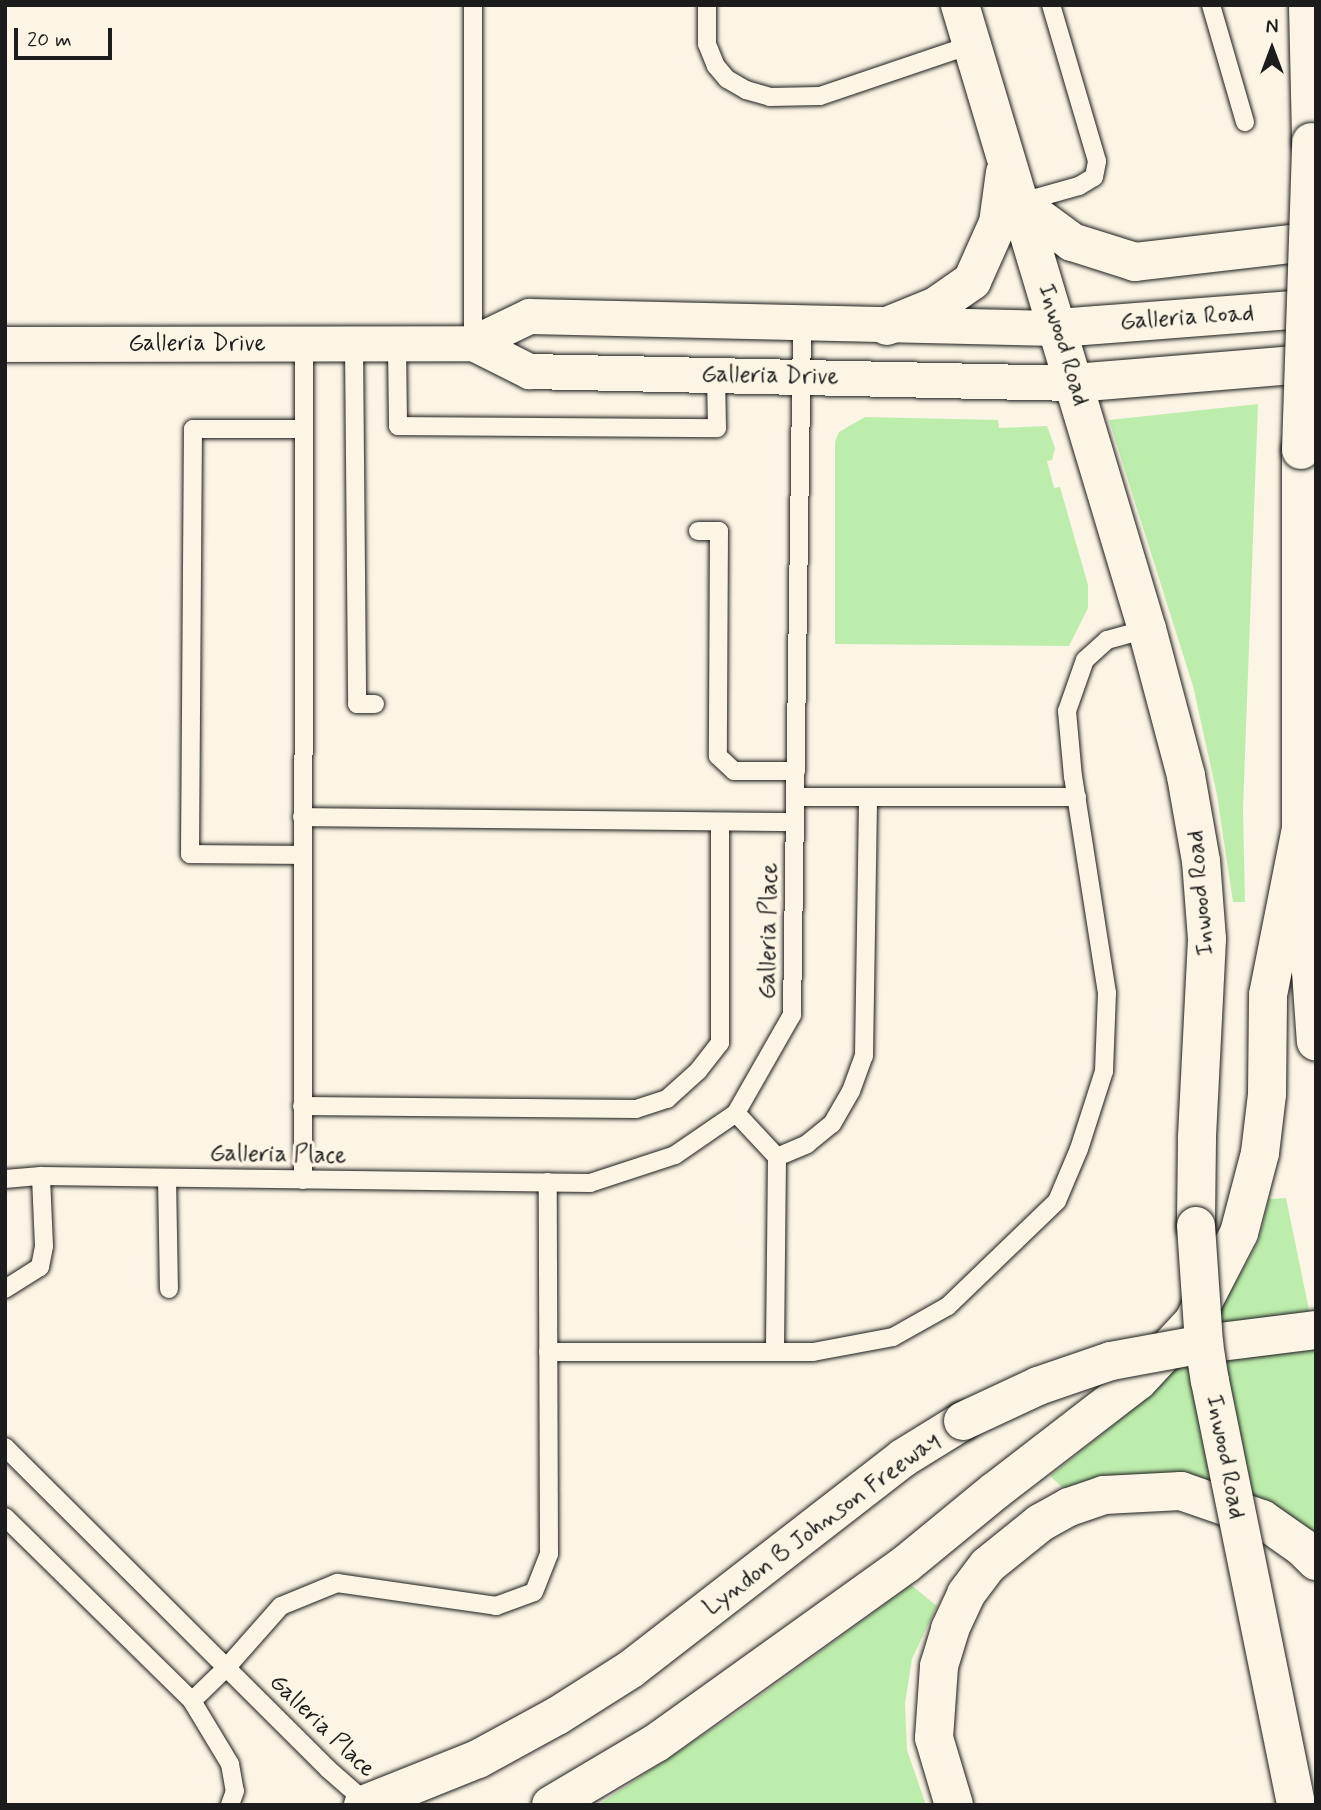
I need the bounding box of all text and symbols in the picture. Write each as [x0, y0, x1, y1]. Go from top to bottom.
scale bar [18, 14, 116, 58]
north arrow [1237, 14, 1307, 84]
text: N [1266, 15, 1278, 40]
text: 20 m [27, 26, 72, 54]
street label: Inwood Road [1031, 281, 1095, 409]
street label: Galleria Road [1120, 299, 1254, 337]
street label: Galleria Drive [129, 330, 265, 358]
street label: Galleria Drive [701, 360, 839, 392]
street label: Inwood Road [1181, 829, 1221, 957]
street label: Galleria Place [753, 862, 785, 1000]
street label: Galleria Place [209, 1139, 347, 1171]
street label: Inwood Road [1199, 1392, 1251, 1522]
street label: Lyndon B Johnson Freeway [697, 1425, 947, 1623]
street label: Galleria Place [263, 1668, 381, 1784]

